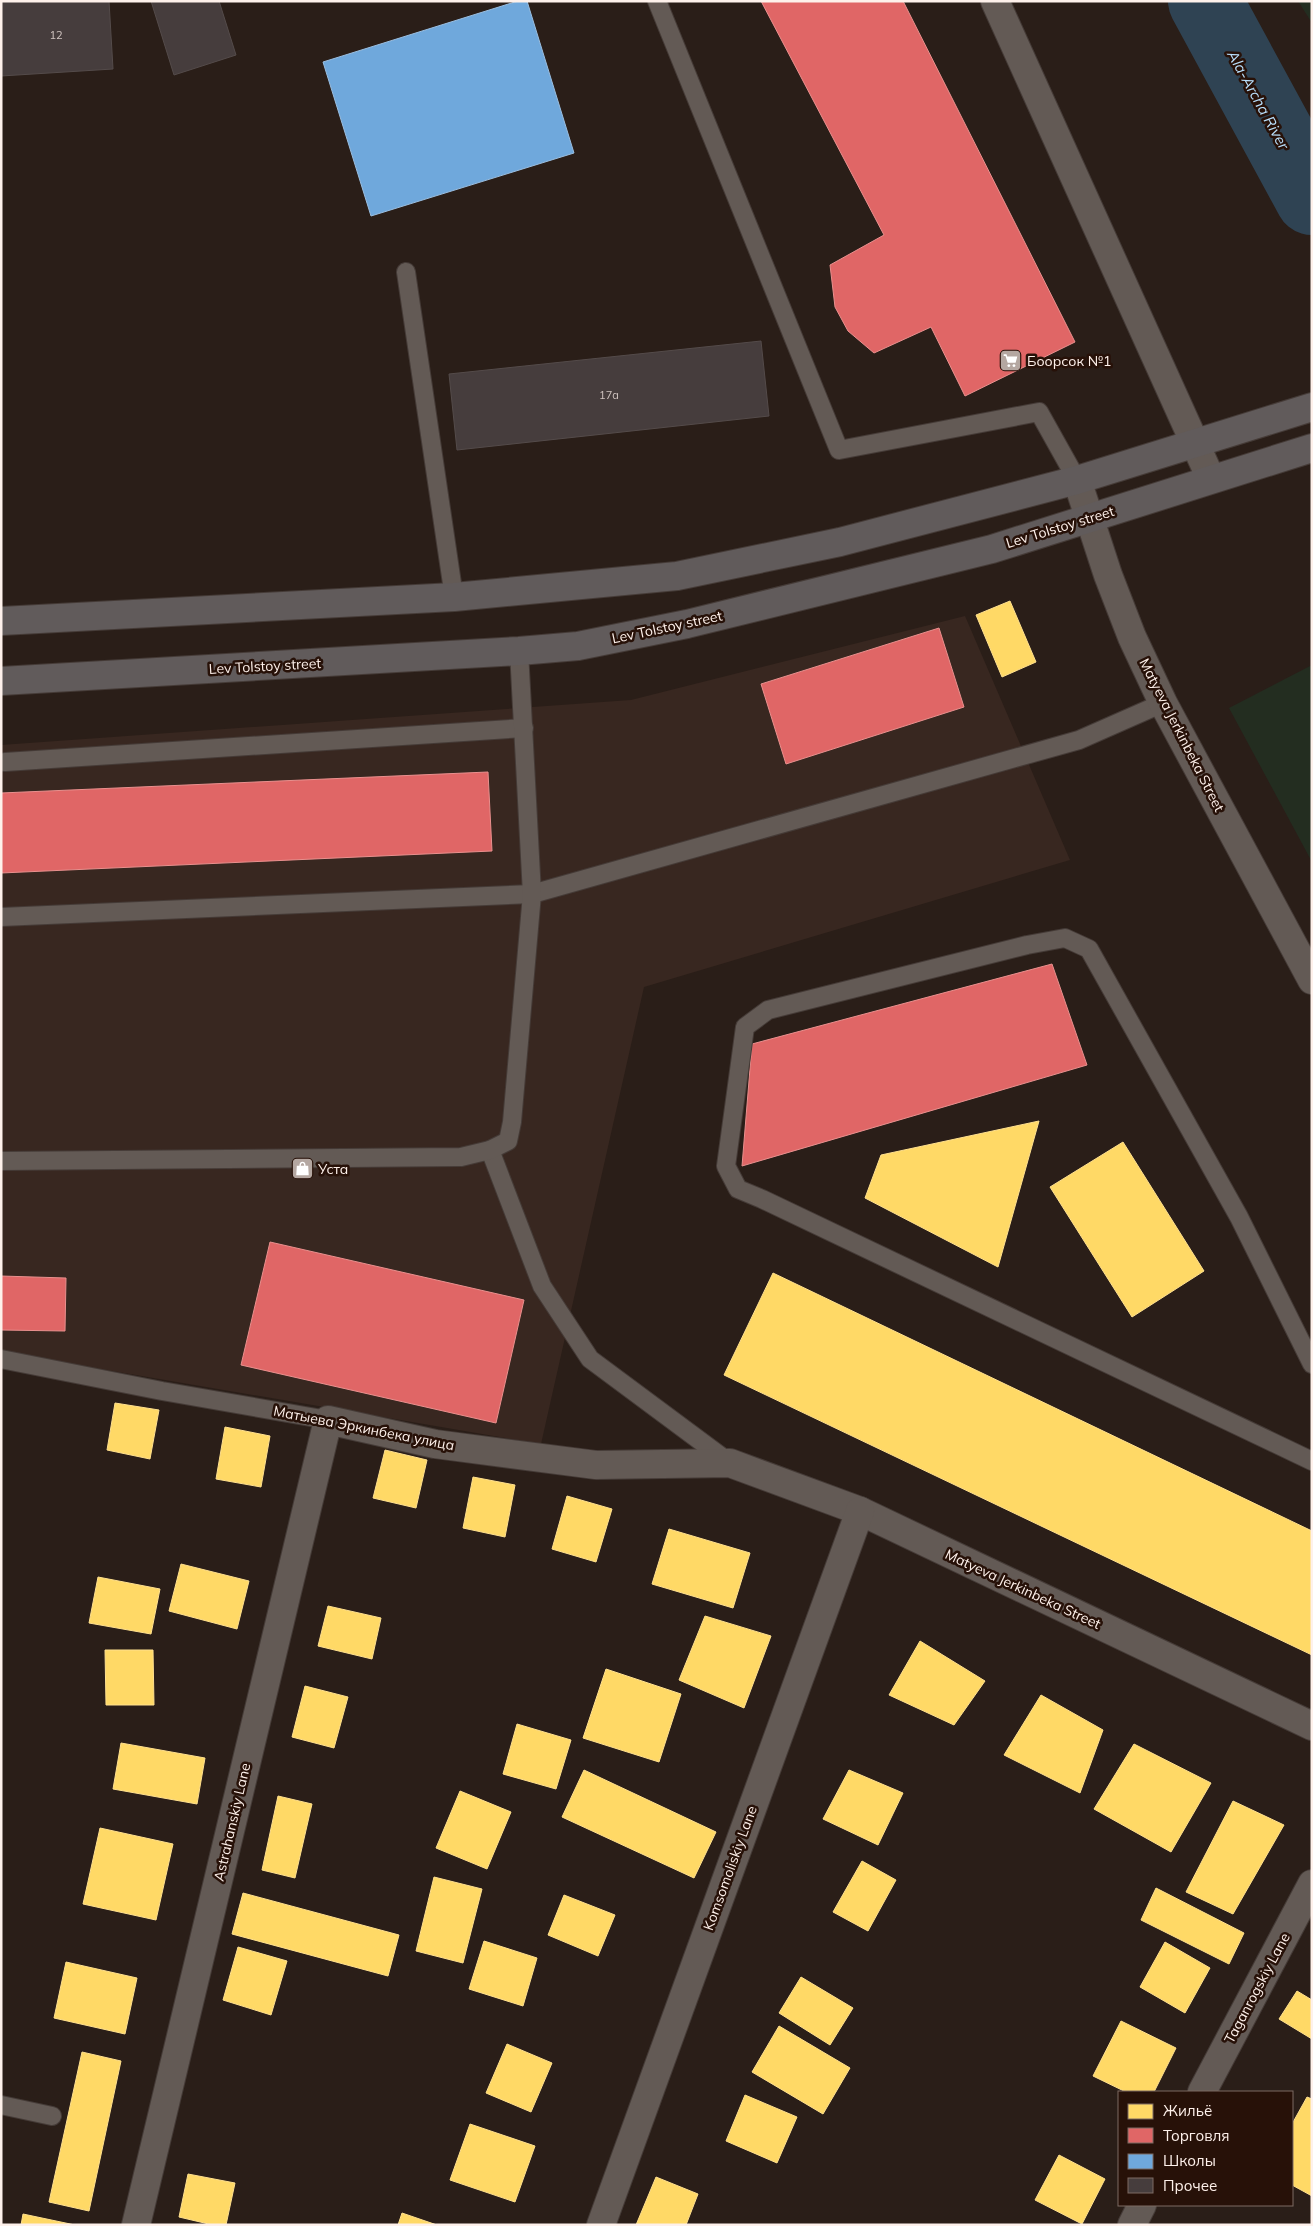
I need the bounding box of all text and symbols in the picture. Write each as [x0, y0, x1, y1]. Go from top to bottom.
house number: 12 [49, 28, 63, 42]
water label: Ala-Archa River [1223, 46, 1294, 153]
supermarket icon: Боорсок №1 [999, 349, 1023, 373]
place label: Боорсок №1 [1027, 352, 1111, 370]
house number: 17a [599, 388, 619, 402]
street label: Lev Tolstoy street [1004, 502, 1116, 552]
street label: Lev Tolstoy street [610, 606, 724, 647]
street label: Lev Tolstoy street [208, 654, 322, 678]
street label: Matyeva Jerkinbeka Street [1135, 655, 1229, 815]
shop icon: Уста [290, 1157, 314, 1181]
place label: Уста [317, 1160, 348, 1178]
street label: Матыева Эркинбека улица [272, 1402, 456, 1454]
street label: Matyeva Jerkinbeka Street [942, 1545, 1104, 1633]
street label: Astrahanskiy Lane [210, 1761, 254, 1883]
street label: Komsomoliskiy Lane [699, 1803, 761, 1933]
street label: Taganrogskiy Lane [1220, 1930, 1294, 2046]
legend [1118, 2091, 1293, 2206]
text: Жильё [1163, 2101, 1212, 2120]
text: Торговля [1163, 2126, 1230, 2145]
text: Школы [1163, 2151, 1216, 2170]
text: Прочее [1163, 2176, 1217, 2195]

